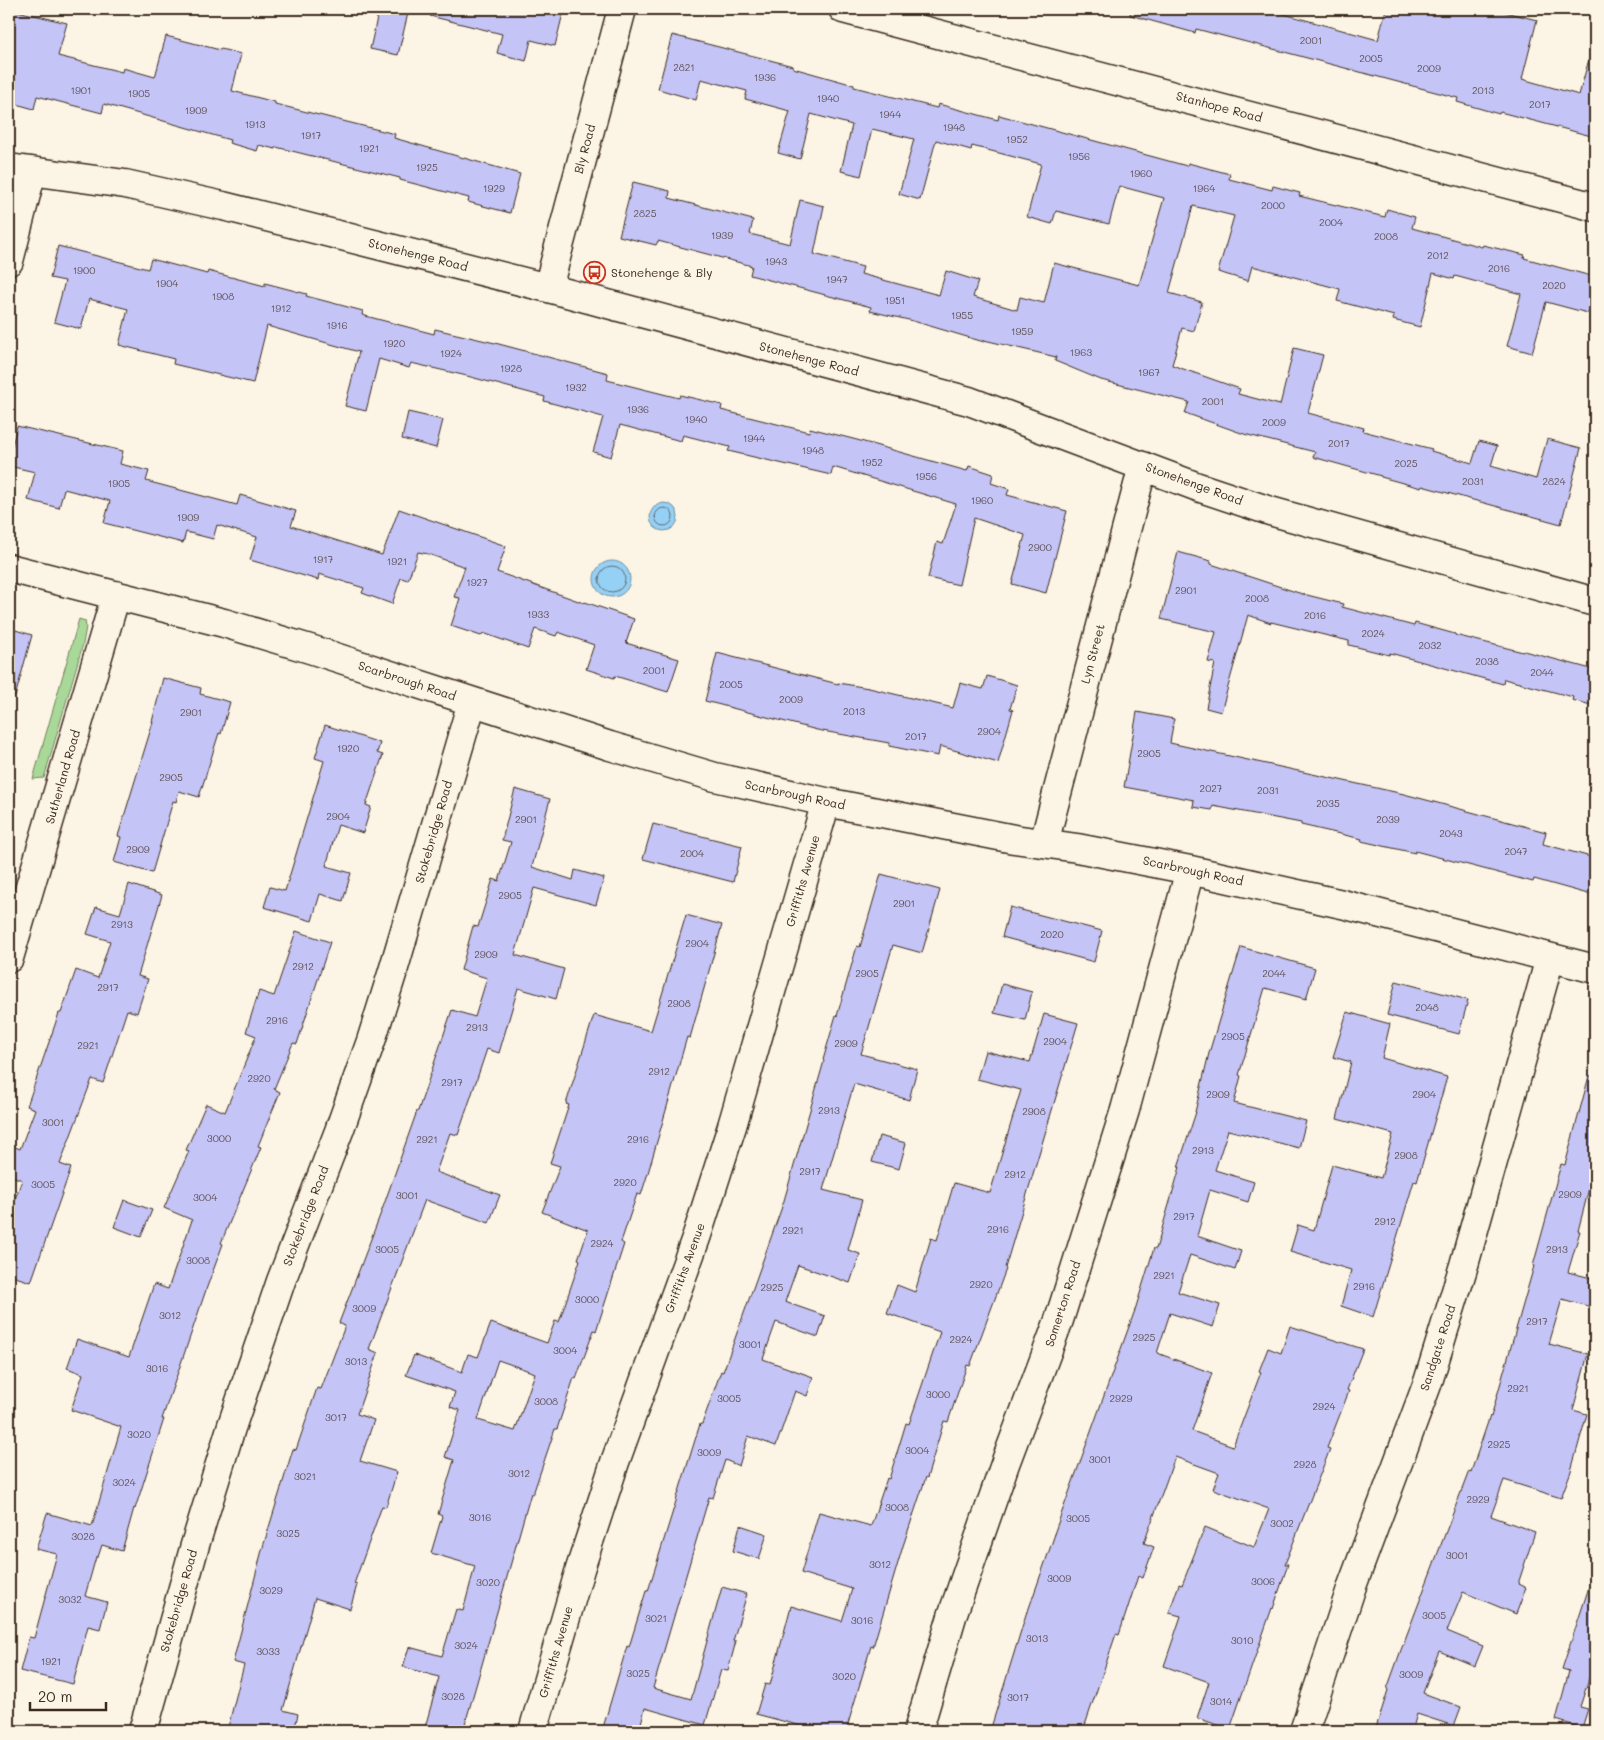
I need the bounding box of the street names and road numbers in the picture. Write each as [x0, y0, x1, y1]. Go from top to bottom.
street label: Stanhope Road [1174, 87, 1265, 125]
street label: Bly Road [570, 122, 598, 175]
street label: Stonehenge Road [367, 234, 470, 274]
street label: Stonehenge Road [758, 337, 861, 379]
street label: Stonehenge Road [1144, 458, 1245, 508]
street label: Lyn Street [1076, 622, 1108, 685]
street label: Scarbrough Road [356, 657, 459, 704]
street label: Sutherland Road [41, 727, 83, 826]
street label: Scarbrough Road [744, 776, 847, 813]
street label: Stokebridge Road [411, 778, 455, 885]
street label: Griffiths Avenue [781, 833, 823, 929]
street label: Scarbrough Road [1142, 852, 1245, 889]
street label: Stokebridge Road [279, 1163, 332, 1268]
street label: Griffiths Avenue [660, 1220, 708, 1315]
street label: Somerton Road [1041, 1258, 1084, 1349]
street label: Sandgate Road [1416, 1302, 1459, 1393]
street label: Stokebridge Road [156, 1547, 200, 1654]
street label: Griffiths Avenue [534, 1604, 576, 1700]

